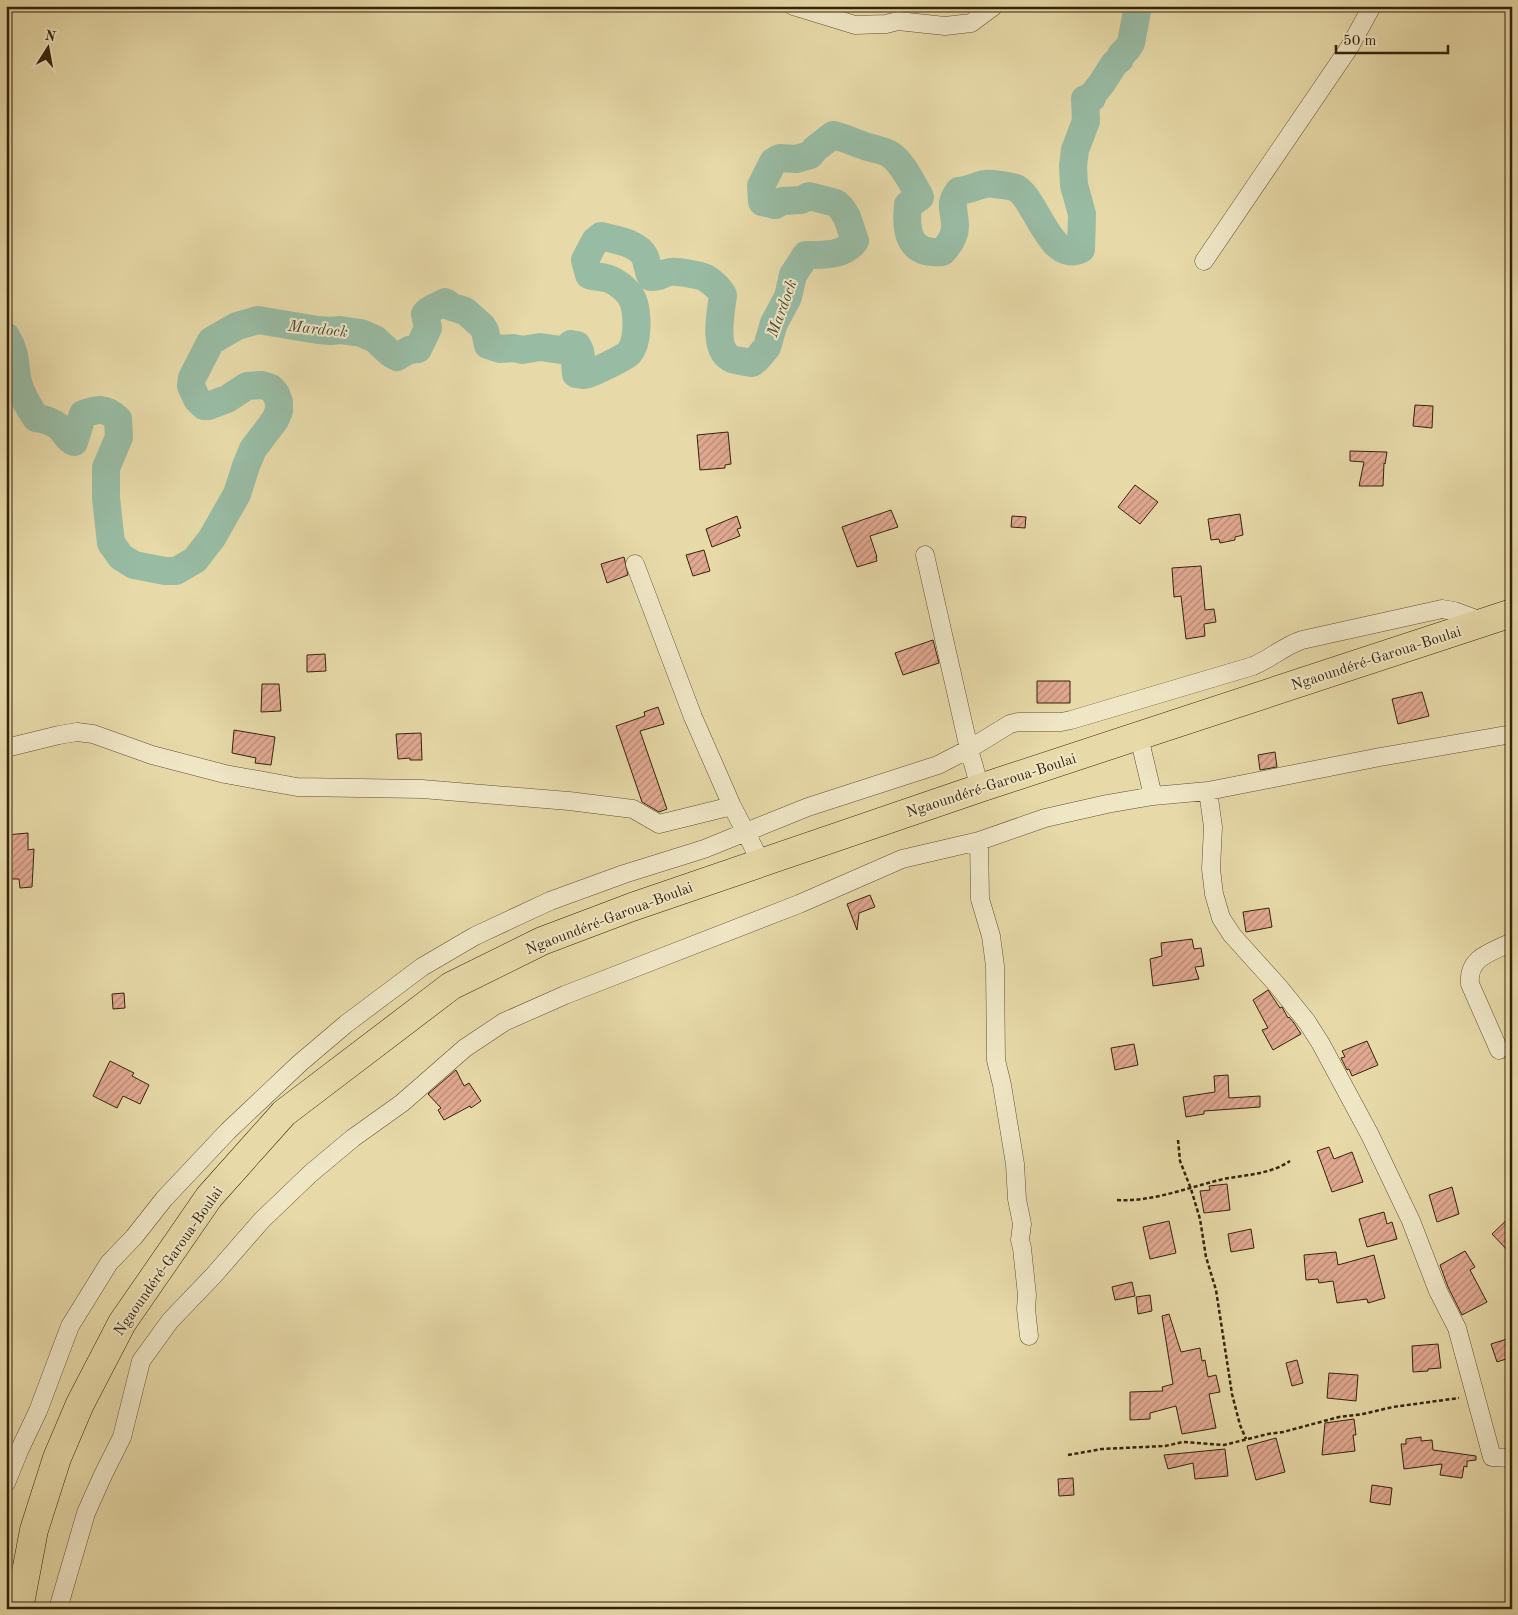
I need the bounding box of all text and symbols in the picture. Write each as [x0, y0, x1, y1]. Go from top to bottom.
north arrow [22, 22, 72, 72]
scale bar [1336, 22, 1448, 54]
text: N [44, 28, 57, 44]
text: 50 m [1343, 34, 1377, 49]
water label: Mardock [765, 277, 801, 341]
water label: Mardock [286, 319, 349, 341]
street label: Ngaoundéré-Garoua-Boulai [1289, 625, 1463, 694]
street label: Ngaoundéré-Garoua-Boulai [904, 752, 1078, 821]
street label: Ngaoundéré-Garoua-Boulai [524, 880, 695, 958]
street label: Ngaoundéré-Garoua-Boulai [112, 1185, 226, 1339]

